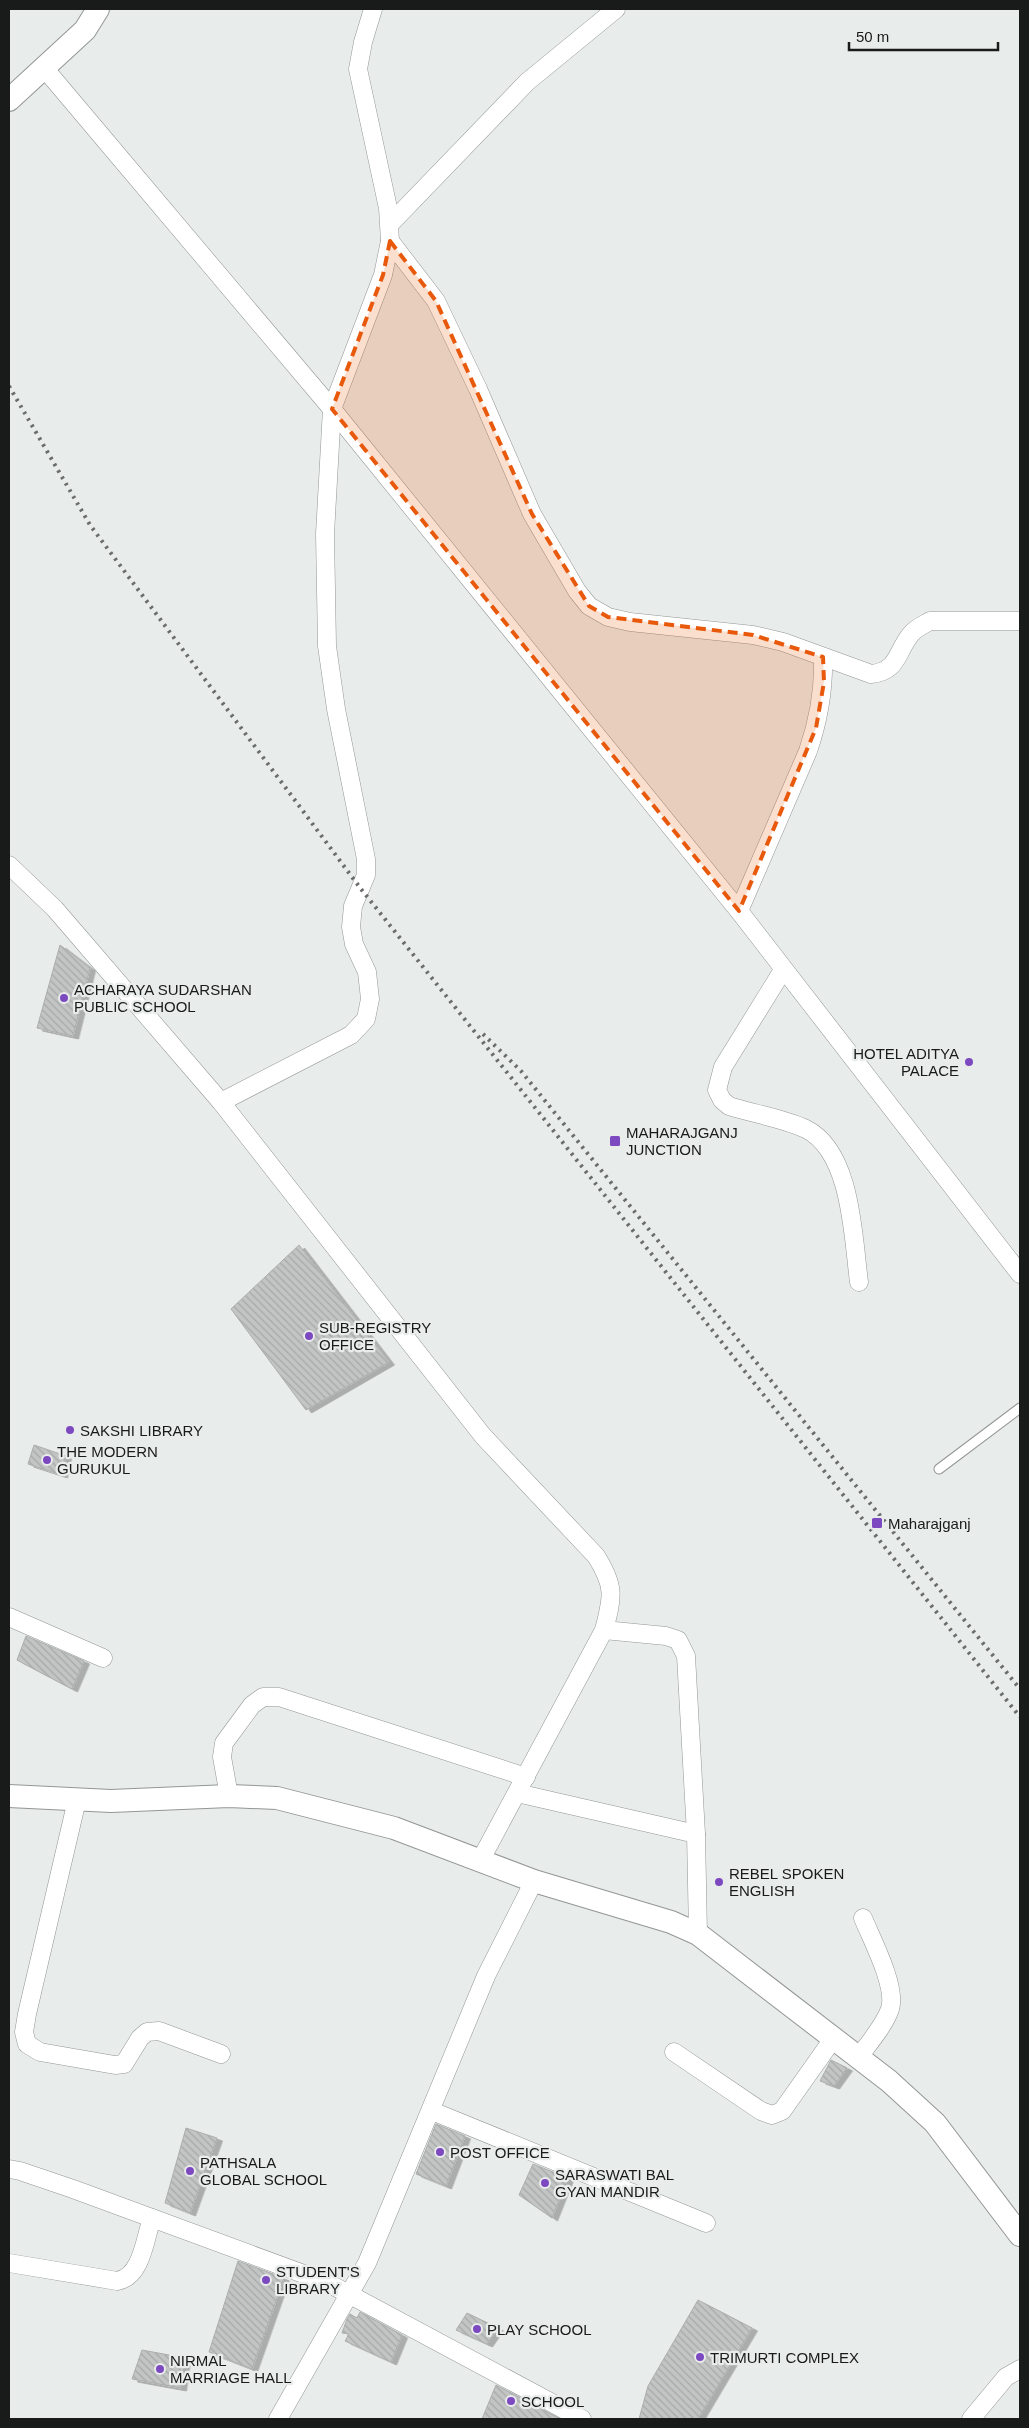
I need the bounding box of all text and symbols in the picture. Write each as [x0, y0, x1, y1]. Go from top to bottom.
scale bar [849, 20, 998, 52]
text: 50 m [856, 28, 889, 45]
place label: ACHARAYA SUDARSHAN PUBLIC SCHOOL [74, 981, 252, 1015]
marker: ACHARAYA SUDARSHAN PUBLIC SCHOOL [58, 992, 70, 1004]
place label: HOTEL ADITYA PALACE [853, 1045, 959, 1079]
marker: HOTEL ADITYA PALACE [963, 1056, 975, 1068]
place label: MAHARAJGANJ JUNCTION [626, 1124, 738, 1158]
marker: MAHARAJGANJ JUNCTION [608, 1134, 622, 1148]
place label: SUB-REGISTRY OFFICE [319, 1319, 431, 1353]
marker: SUB-REGISTRY OFFICE [303, 1330, 315, 1342]
place label: SAKSHI LIBRARY [80, 1422, 203, 1439]
marker: SAKSHI LIBRARY [64, 1424, 76, 1436]
place label: THE MODERN GURUKUL [57, 1443, 158, 1477]
marker: THE MODERN GURUKUL [41, 1454, 53, 1466]
place label: Maharajganj [888, 1515, 971, 1532]
marker: Maharajganj [870, 1516, 884, 1530]
place label: REBEL SPOKEN ENGLISH [729, 1865, 844, 1899]
marker: REBEL SPOKEN ENGLISH [713, 1876, 725, 1888]
place label: POST OFFICE [450, 2144, 550, 2161]
marker: POST OFFICE [434, 2146, 446, 2158]
place label: PATHSALA GLOBAL SCHOOL [200, 2154, 327, 2188]
marker: PATHSALA GLOBAL SCHOOL [184, 2165, 196, 2177]
place label: SARASWATI BAL GYAN MANDIR [555, 2166, 674, 2200]
marker: SARASWATI BAL GYAN MANDIR [539, 2177, 551, 2189]
place label: STUDENT'S LIBRARY [276, 2263, 360, 2297]
marker: STUDENT'S LIBRARY [260, 2274, 272, 2286]
place label: PLAY SCHOOL [487, 2321, 592, 2338]
marker: PLAY SCHOOL [471, 2323, 483, 2335]
place label: TRIMURTI COMPLEX [710, 2349, 859, 2366]
marker: TRIMURTI COMPLEX [694, 2351, 706, 2363]
place label: NIRMAL MARRIAGE HALL [170, 2352, 292, 2386]
marker: NIRMAL MARRIAGE HALL [154, 2363, 166, 2375]
place label: SCHOOL [521, 2393, 584, 2410]
marker: SCHOOL [505, 2395, 517, 2407]

